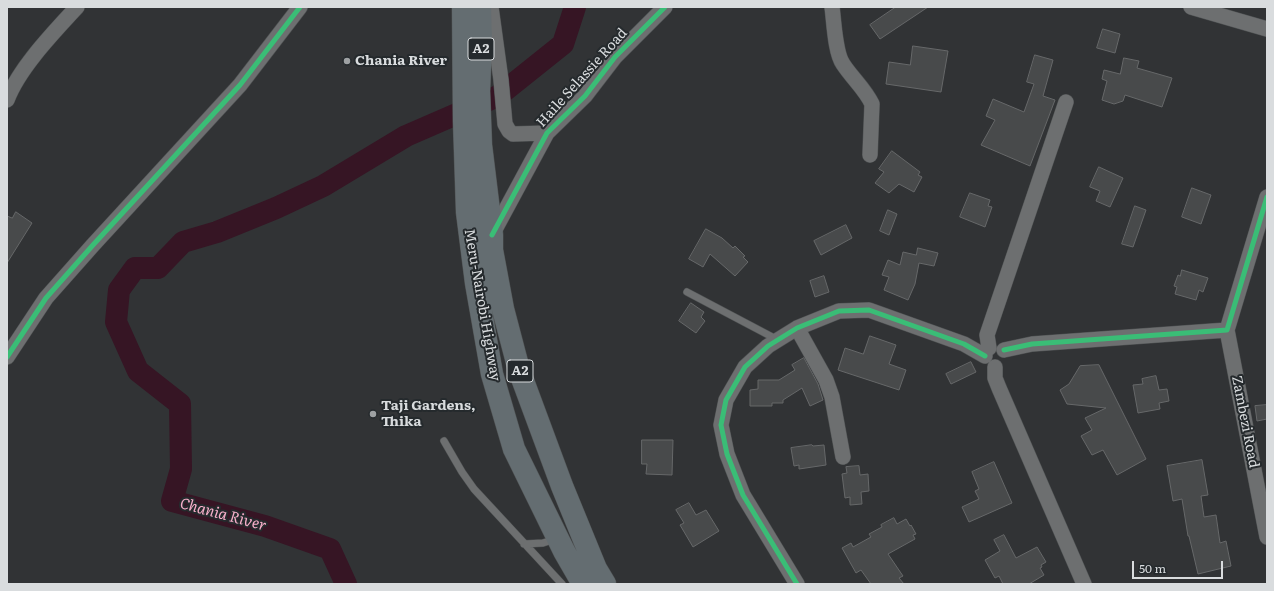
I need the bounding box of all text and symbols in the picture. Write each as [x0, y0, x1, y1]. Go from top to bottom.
street label: Haile Selassie Road [533, 25, 631, 131]
road number: A2 [468, 38, 494, 60]
place label: Chania River [355, 53, 447, 69]
marker: Chania River [342, 56, 352, 66]
street label: Meru-Nairobi Highway [460, 228, 504, 382]
road number: A2 [507, 360, 533, 382]
street label: Zambezi Road [1228, 374, 1262, 470]
place label: Taji Gardens, Thika [381, 398, 476, 430]
marker: Taji Gardens, Thika [368, 409, 378, 419]
water label: Chania River [178, 495, 268, 535]
scale bar [1134, 553, 1225, 579]
text: 50 m [1139, 559, 1166, 577]

